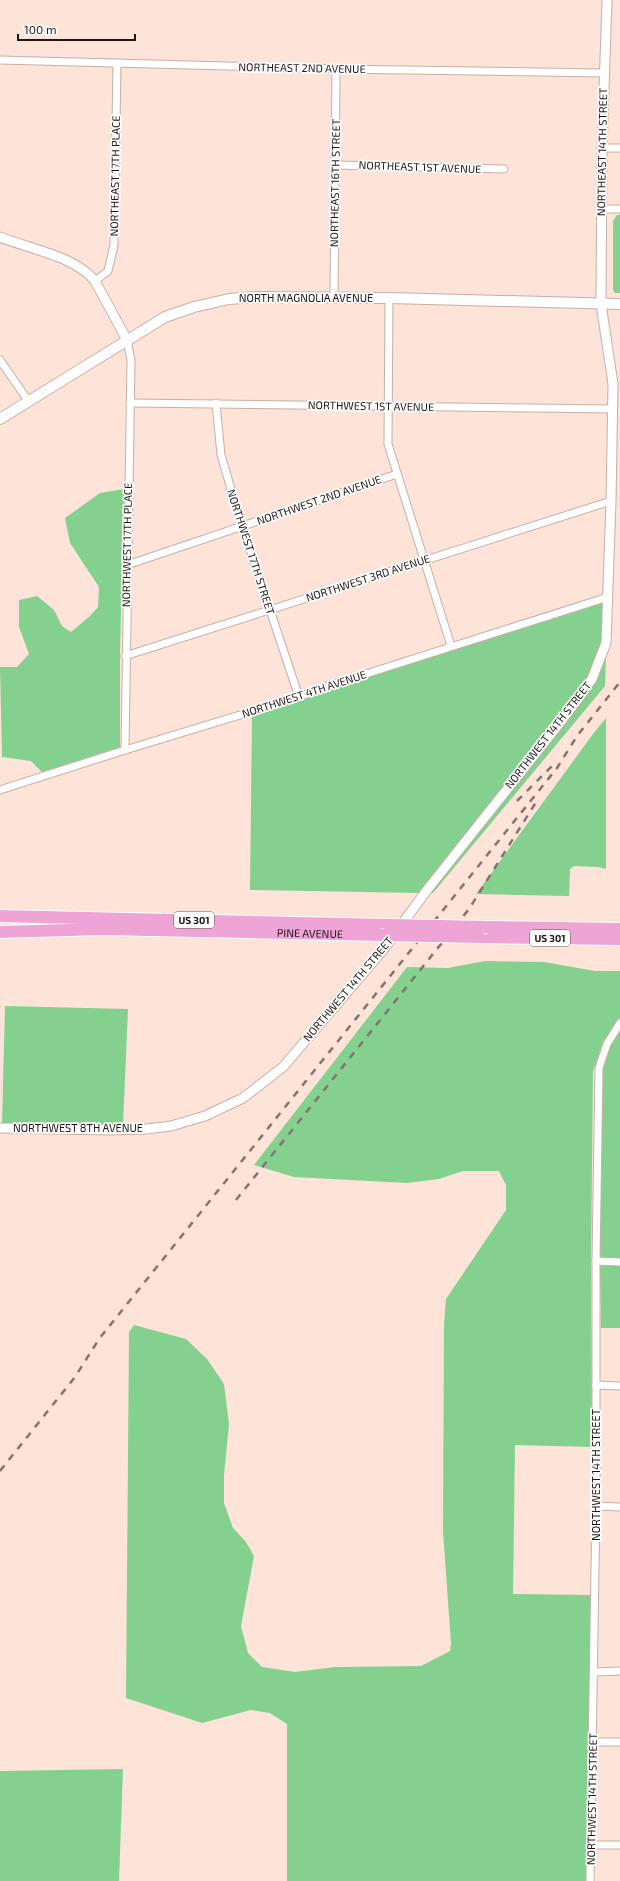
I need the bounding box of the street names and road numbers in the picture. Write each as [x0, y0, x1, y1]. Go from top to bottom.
street label: NORTHEAST 2ND AVENUE [238, 60, 366, 75]
street label: NORTHEAST 14TH STREET [594, 87, 609, 216]
street label: NORTHEAST 17TH PLACE [107, 115, 122, 237]
street label: NORTHEAST 16TH STREET [327, 118, 342, 247]
street label: NORTHEAST 1ST AVENUE [358, 158, 482, 175]
street label: NORTH MAGNOLIA AVENUE [239, 291, 373, 304]
street label: NORTHWEST 1ST AVENUE [308, 398, 434, 413]
street label: NORTHWEST 2ND AVENUE [255, 472, 383, 527]
street label: NORTHWEST 17TH PLACE [119, 483, 134, 607]
street label: NORTHWEST 17TH STREET [225, 487, 278, 617]
street label: NORTHWEST 3RD AVENUE [304, 551, 432, 604]
street label: NORTHWEST 4TH AVENUE [240, 667, 368, 720]
street label: NORTHWEST 14TH STREET [502, 678, 594, 791]
road number: US 301 [174, 912, 214, 928]
street label: PINE AVENUE [277, 926, 343, 940]
road number: US 301 [530, 930, 570, 946]
street label: NORTHWEST 14TH STREET [300, 933, 395, 1043]
street label: NORTHWEST 8TH AVENUE [13, 1121, 143, 1134]
street label: NORTHWEST 14TH STREET [589, 1408, 602, 1541]
street label: NORTHWEST 14TH STREET [584, 1732, 599, 1865]

